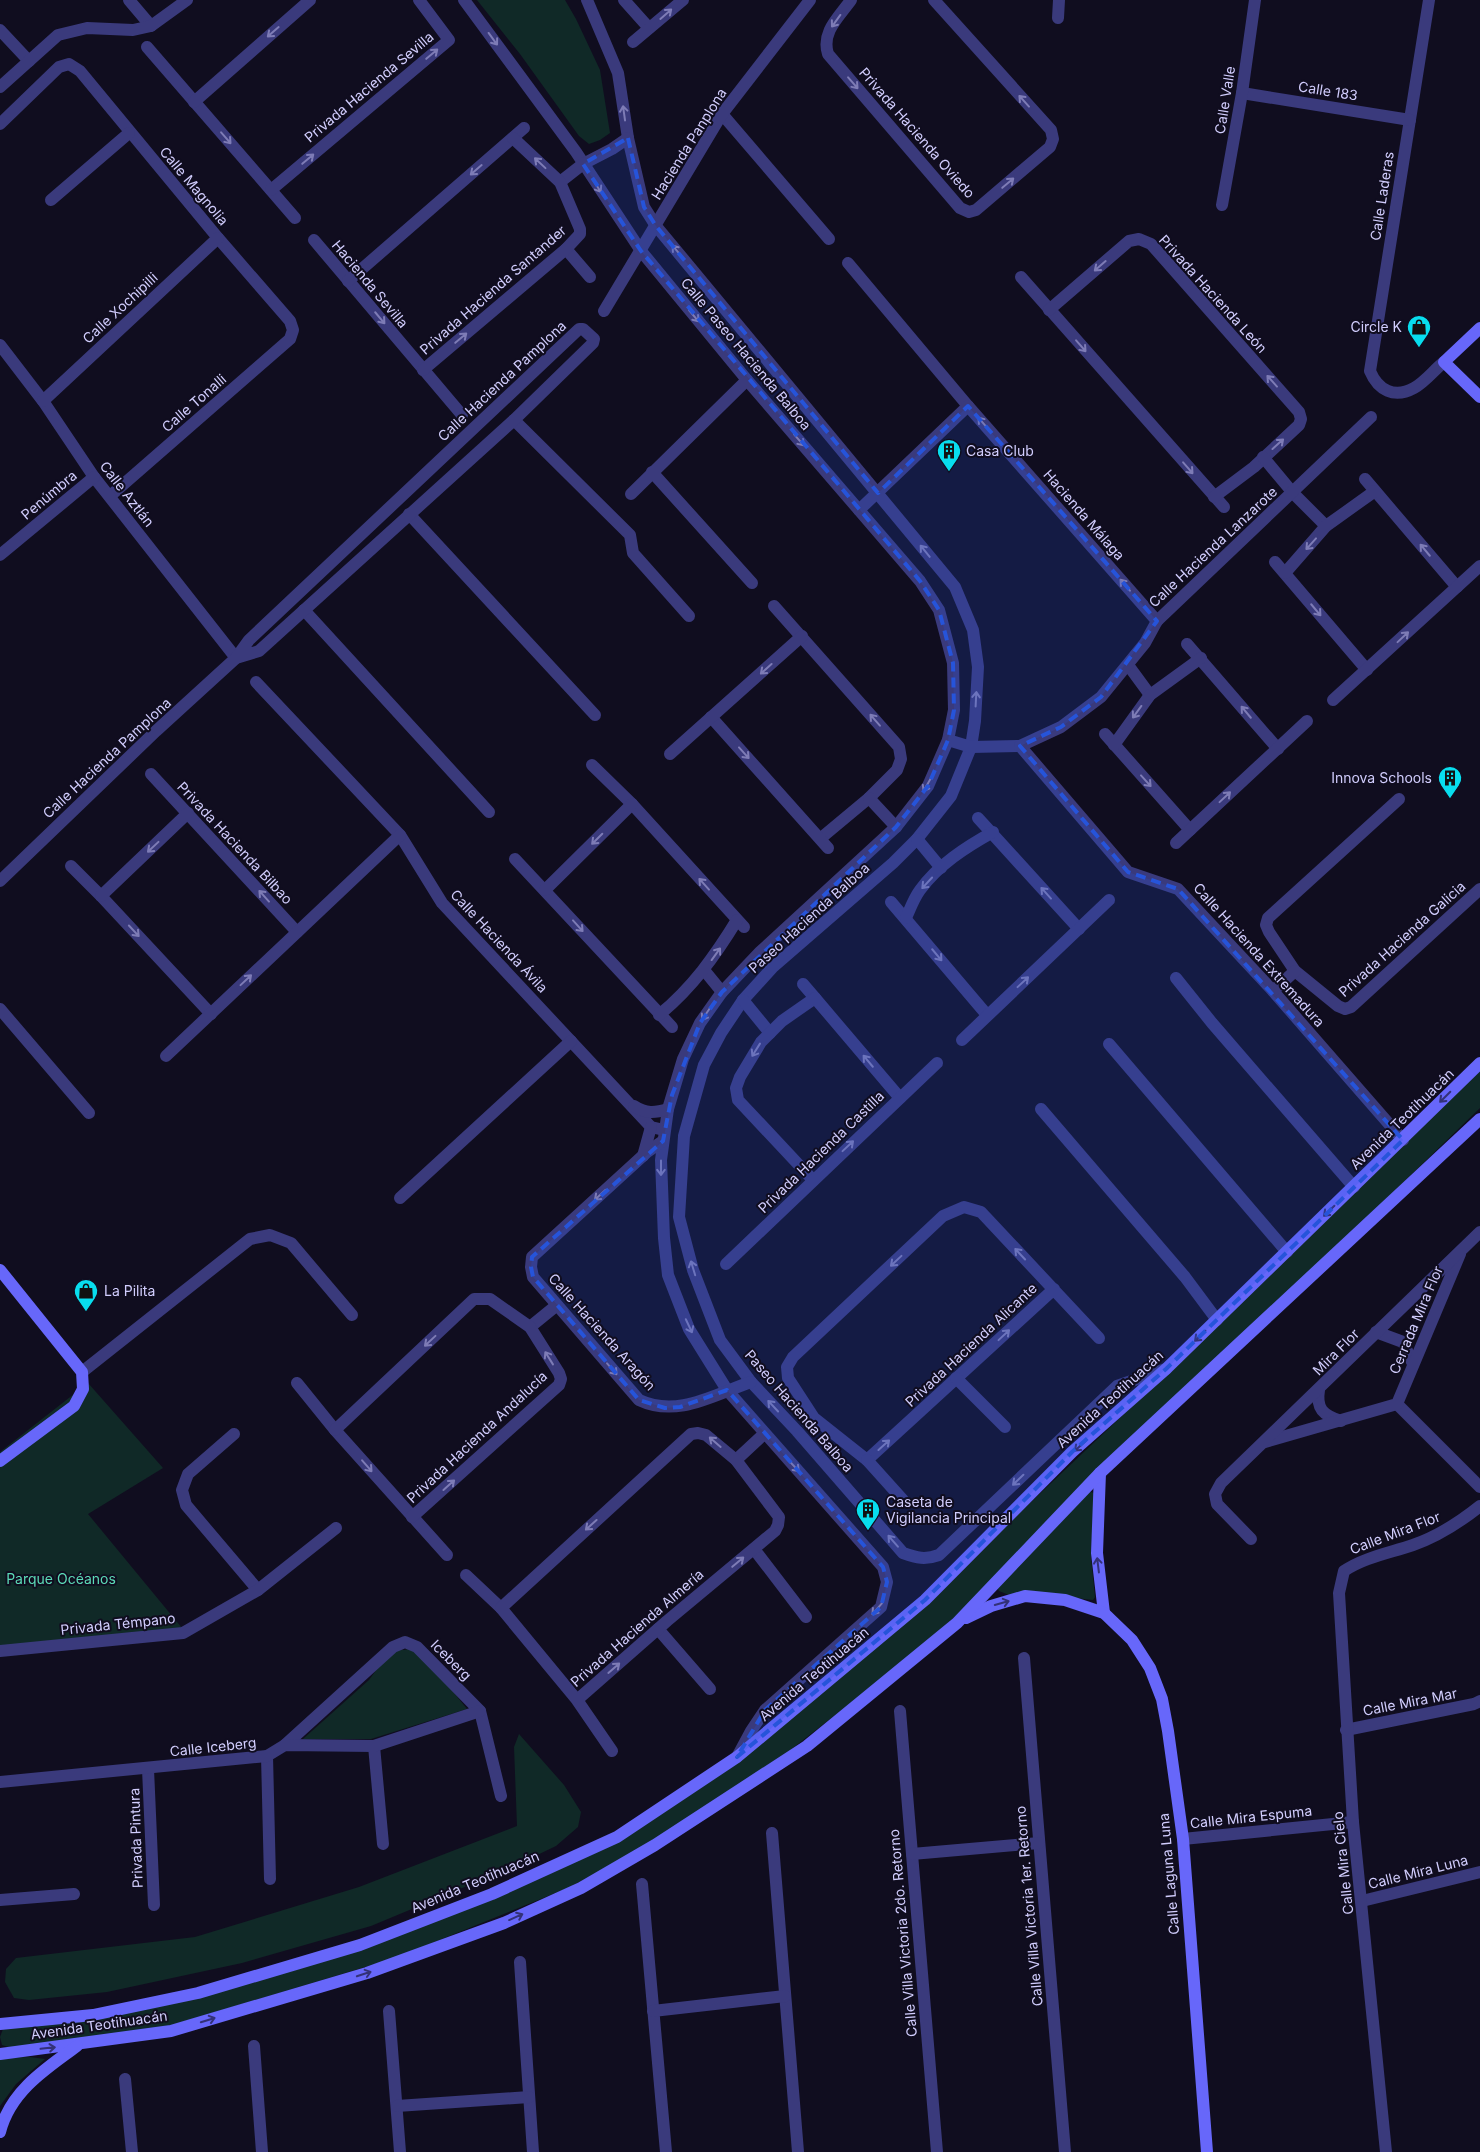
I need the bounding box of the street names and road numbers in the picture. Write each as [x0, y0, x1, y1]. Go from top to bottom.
street label: Privada Hacienda Sevilla [301, 28, 437, 146]
street label: Privada Hacienda Oviedo [856, 64, 979, 201]
street label: Calle Valle [1211, 65, 1238, 135]
street label: Calle 183 [1297, 77, 1359, 104]
street label: Hacienda Panplona [647, 85, 730, 203]
street label: Calle Magnolia [157, 143, 232, 228]
street label: Calle Laderas [1366, 150, 1397, 242]
street label: Privada Hacienda Santander [416, 221, 569, 358]
street label: Privada Hacienda León [1156, 231, 1271, 356]
street label: Hacienda Sevilla [329, 236, 412, 331]
street label: Calle Xochipilli [79, 269, 161, 347]
street label: Calle Paseo Hacienda Balboa [678, 274, 815, 433]
street label: Calle Hacienda Pamplona [434, 317, 569, 444]
street label: Calle Tonalli [158, 370, 229, 435]
street label: Calle Aztlán [97, 458, 158, 530]
street label: Penúmbra [17, 466, 80, 523]
street label: Hacienda Málaga [1040, 466, 1128, 564]
street label: Calle Hacienda Lanzarote [1145, 483, 1280, 611]
street label: Calle Hacienda Pamplona [39, 694, 174, 821]
street label: Privada Hacienda Bilbao [174, 778, 297, 907]
street label: Paseo Hacienda Balboa [745, 859, 873, 976]
street label: Privada Hacienda Galicia [1335, 877, 1469, 1000]
street label: Calle Hacienda Extremadura [1190, 879, 1328, 1030]
street label: Calle Hacienda Ávila [447, 886, 551, 996]
street label: Avenida Teotihuacán [1346, 1065, 1457, 1173]
street label: Privada Hacienda Castilla [754, 1087, 887, 1216]
street label: Cerrada Mira Flor [1385, 1263, 1446, 1376]
street label: Calle Hacienda Aragón [545, 1270, 659, 1394]
street label: Privada Hacienda Alicante [901, 1279, 1040, 1410]
street label: Mira Flor [1309, 1325, 1362, 1378]
street label: Paseo Hacienda Balboa [742, 1346, 857, 1475]
street label: Avenida Teotihuacán [1053, 1346, 1167, 1451]
street label: Privada Hacienda Andalucía [403, 1367, 550, 1506]
street label: Calle Mira Flor [1347, 1508, 1442, 1558]
street label: Privada Hacienda Almería [567, 1565, 707, 1690]
street label: Privada Témpano [60, 1609, 176, 1638]
street label: Avenida Teotihuacán [755, 1623, 872, 1724]
street label: Iceberg [428, 1636, 475, 1683]
street label: Calle Mira Mar [1361, 1684, 1459, 1719]
street label: Calle Iceberg [169, 1733, 257, 1760]
street label: Privada Pintura [125, 1788, 146, 1889]
street label: Calle Mira Espuma [1189, 1802, 1313, 1831]
street label: Calle Villa Victoria 1er. Retorno [1011, 1805, 1046, 2007]
street label: Calle Mira Cielo [1329, 1811, 1356, 1915]
street label: Calle Laguna Luna [1155, 1813, 1182, 1936]
street label: Calle Villa Victoria 2do. Retorno [885, 1828, 920, 2038]
street label: Avenida Teotihuacán [408, 1847, 541, 1916]
street label: Calle Mira Luna [1366, 1851, 1470, 1892]
street label: Avenida Teotihuacán [30, 2007, 168, 2043]

